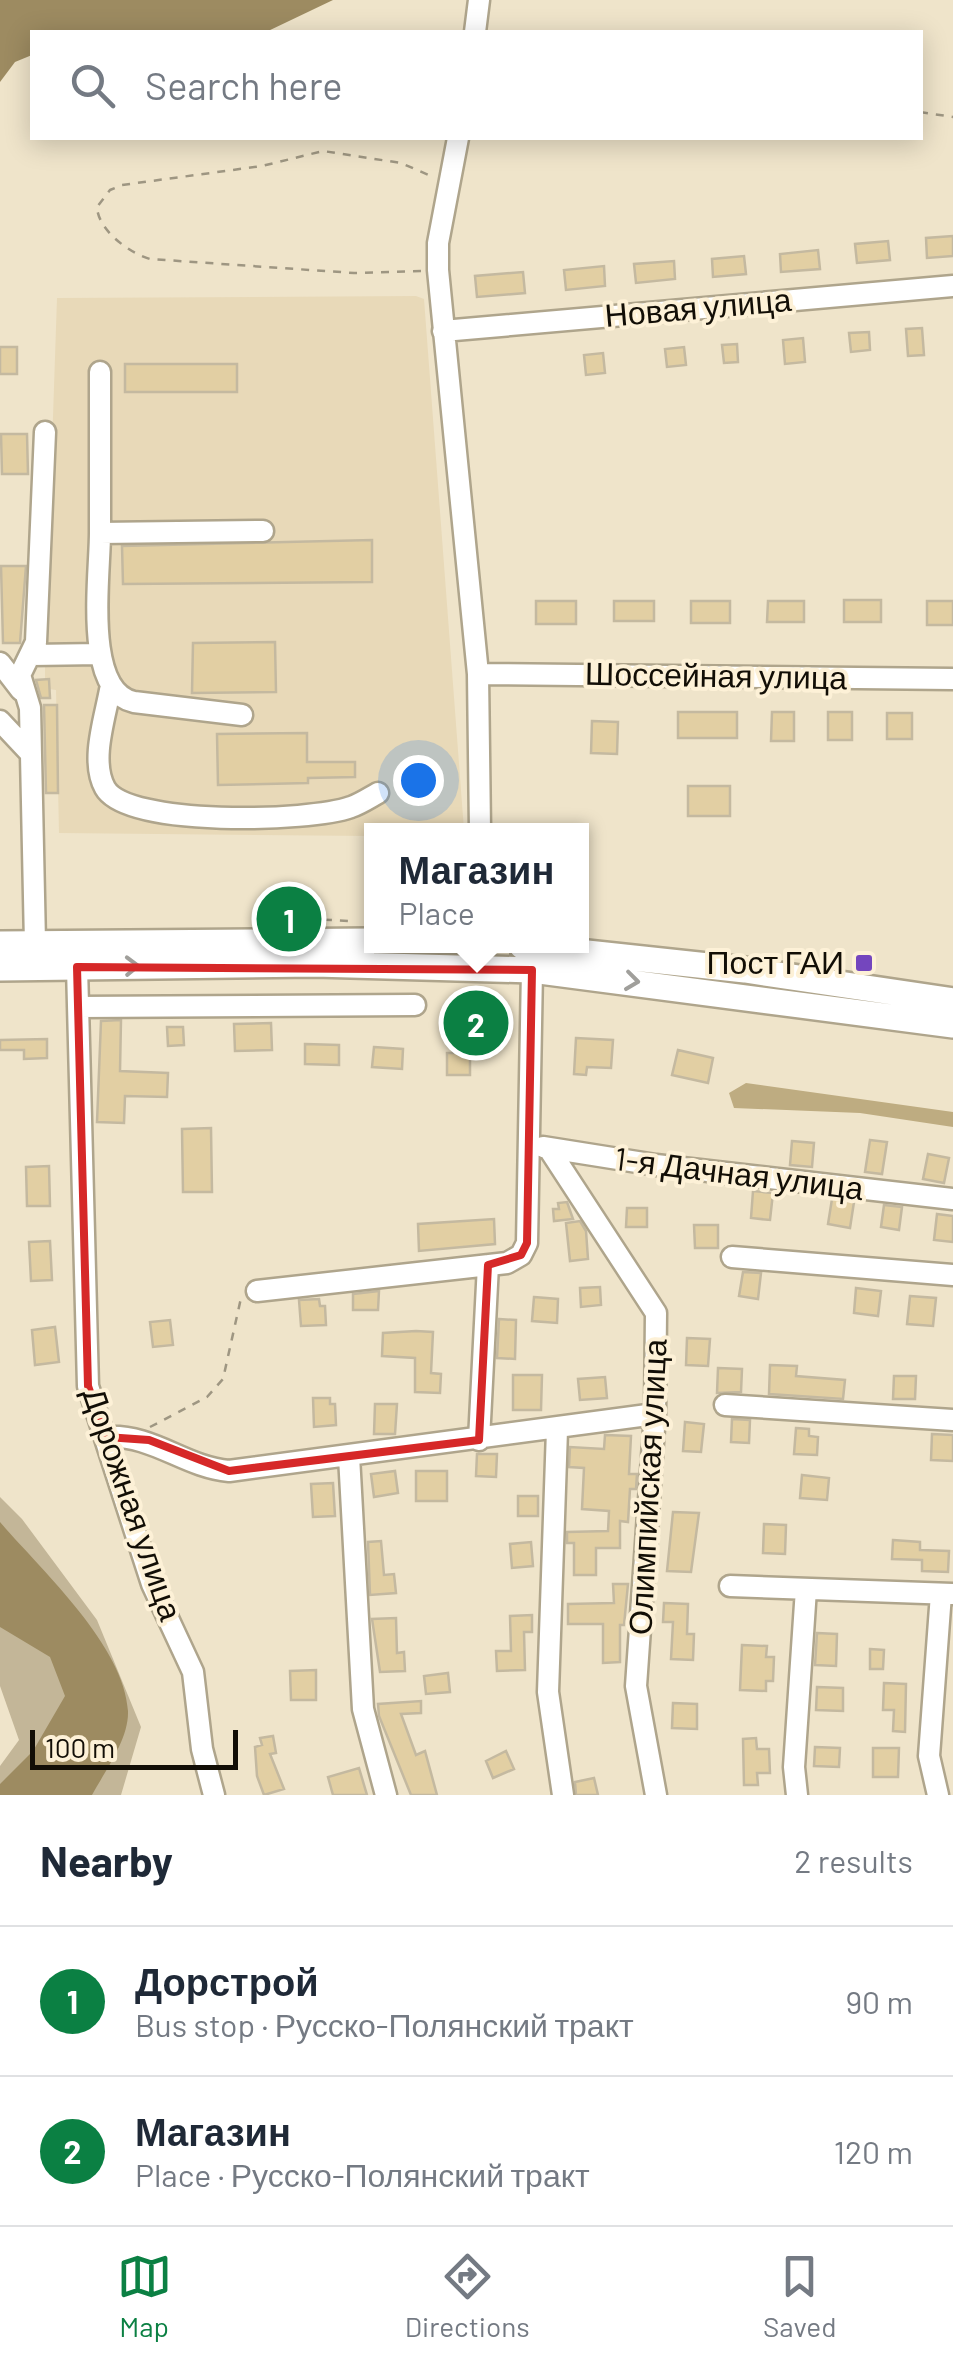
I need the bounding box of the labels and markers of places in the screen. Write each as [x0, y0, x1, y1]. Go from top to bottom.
pin: 1 [256, 882, 322, 956]
place label: Пост ГАИ [707, 942, 844, 980]
marker: Пост ГАИ [853, 952, 875, 974]
pin: 2 [444, 986, 508, 1060]

